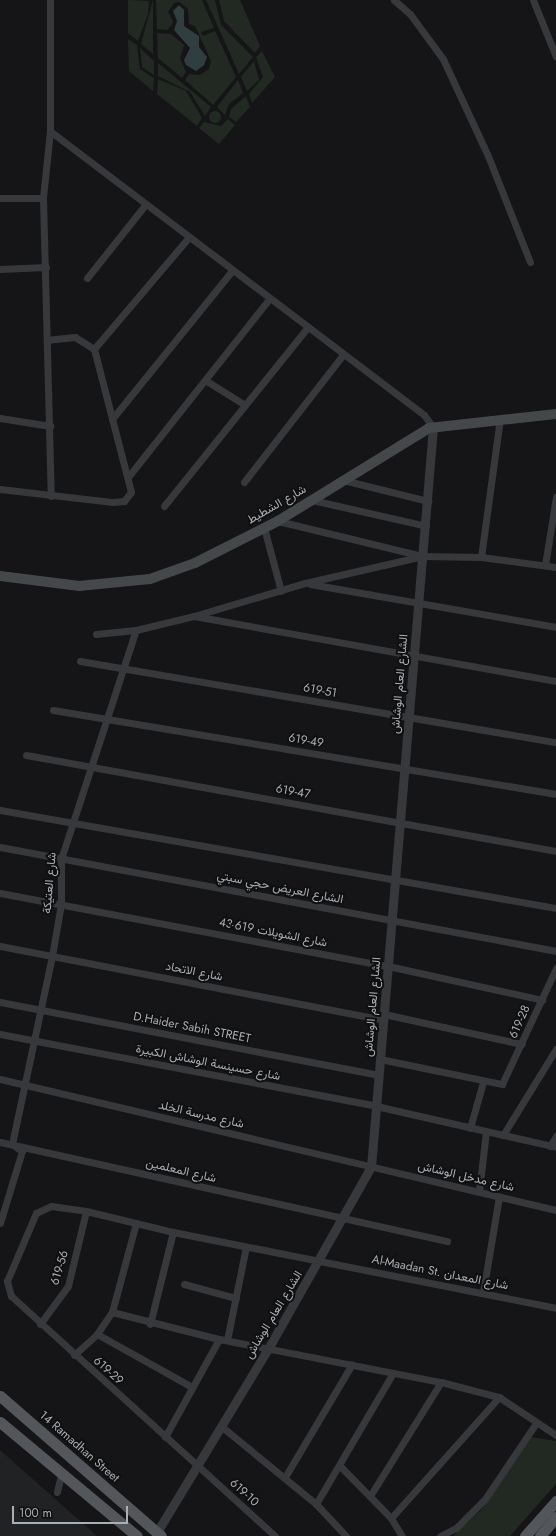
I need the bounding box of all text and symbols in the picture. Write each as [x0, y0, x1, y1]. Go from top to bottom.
street label: شارع الشطيط [245, 482, 309, 528]
street label: الشارع العام الوشاش [388, 634, 412, 734]
street label: 619-51 [302, 681, 338, 701]
street label: 619-49 [287, 731, 325, 751]
street label: 619-47 [274, 782, 312, 802]
street label: شارع العتيکة [40, 852, 60, 914]
street label: الشارع العريض حجي سبتي [216, 869, 344, 907]
street label: شارع الشويلات 619-43 [218, 915, 328, 951]
street label: الشارع العام الوشاش [361, 957, 385, 1057]
street label: شارع الاتحاد [164, 959, 224, 985]
street label: 619-28 [506, 1003, 534, 1041]
street label: D.Haider Sabih STREET [132, 1010, 252, 1046]
street label: شارع حسينسة الوشاش الكبيرة [135, 1042, 281, 1084]
street label: شارع مدرسة الخلد [157, 1098, 245, 1132]
street label: شارع المعلمين [144, 1156, 218, 1186]
street label: شارع مدخل الوشاش [416, 1159, 516, 1195]
street label: 619-56 [48, 1249, 72, 1287]
street label: Al-Maadan St. شارع المعدان [371, 1253, 509, 1293]
street label: الشارع العام الوشاش [242, 1268, 306, 1362]
street label: 619-29 [90, 1354, 126, 1388]
street label: 14 Ramadhan Street [36, 1408, 122, 1486]
street label: 619-10 [226, 1476, 262, 1510]
scale bar [14, 1498, 130, 1524]
text: 100 m [19, 1504, 52, 1522]

